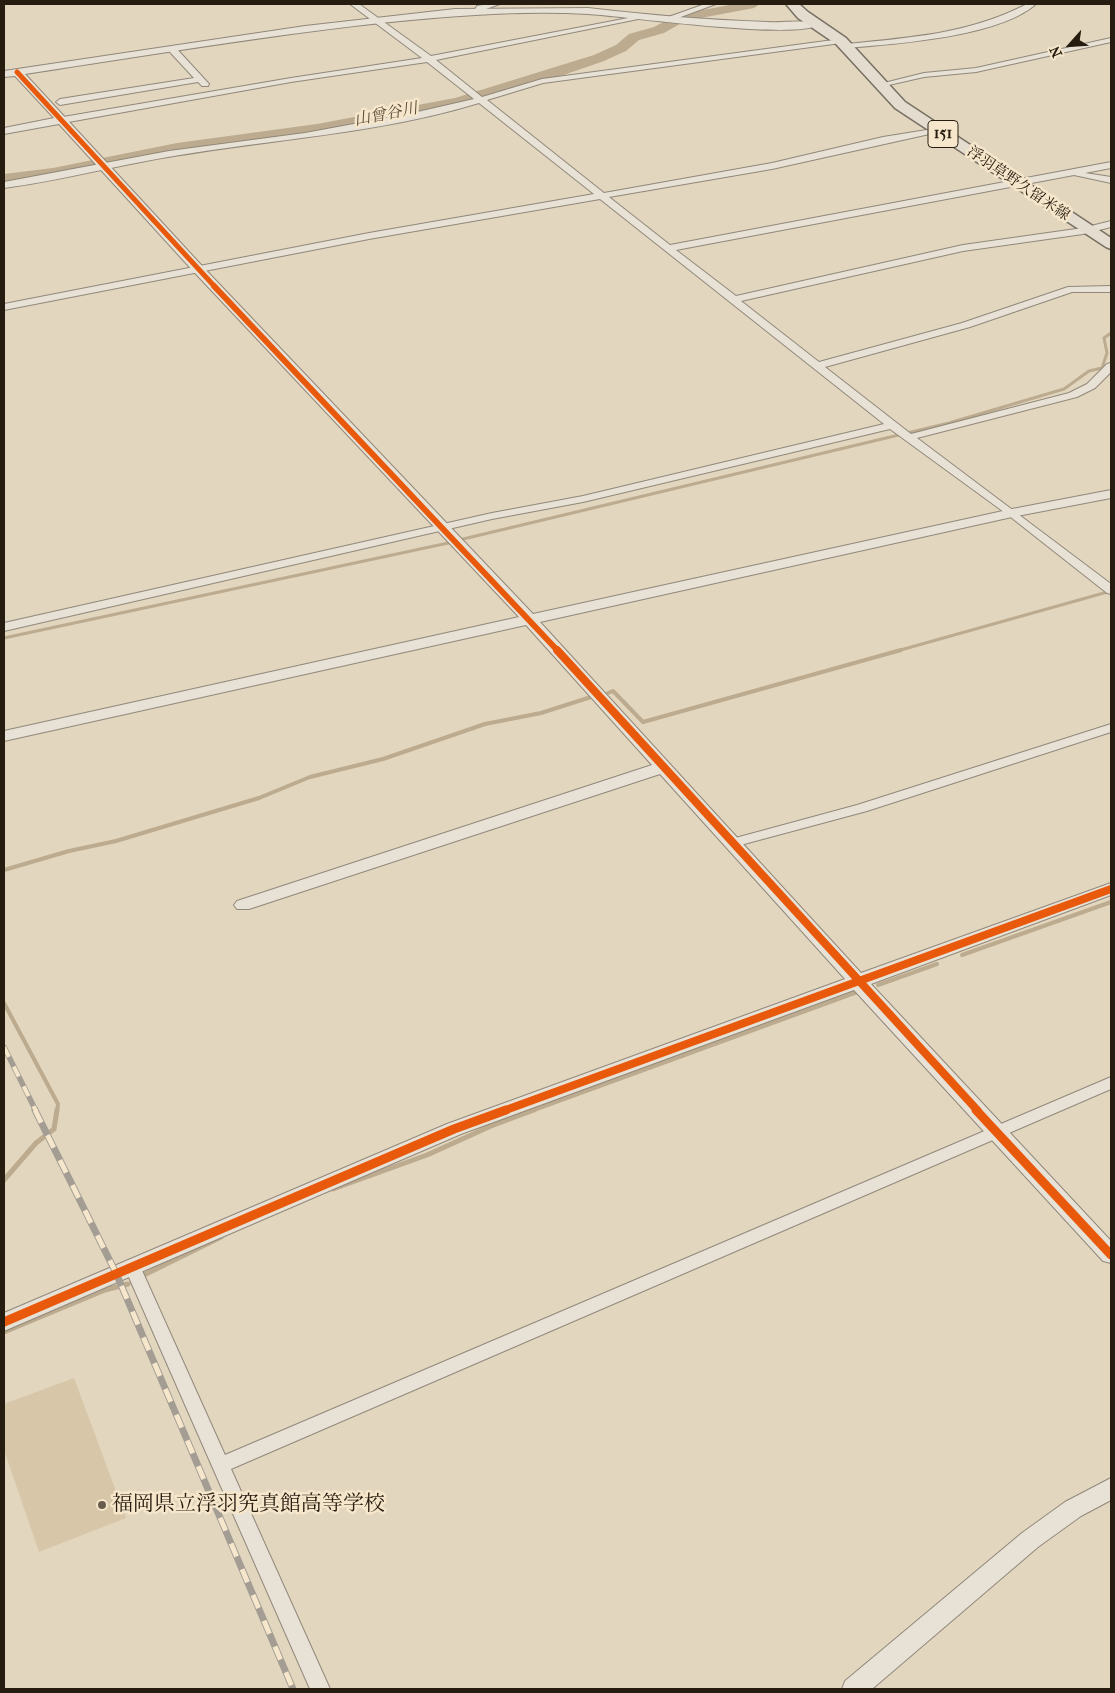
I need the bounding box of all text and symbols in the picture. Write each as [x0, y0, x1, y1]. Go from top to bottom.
north arrow [1045, 20, 1095, 70]
text: N [1046, 43, 1066, 60]
water label: 山曾谷川 [353, 99, 419, 131]
road number: 151 [928, 120, 958, 148]
street label: 浮羽草野久留米線 [963, 143, 1073, 225]
place label: 福岡県立浮羽究真館高等学校 [112, 1492, 385, 1518]
marker: 福岡県立浮羽究真館高等学校 [96, 1499, 108, 1511]

